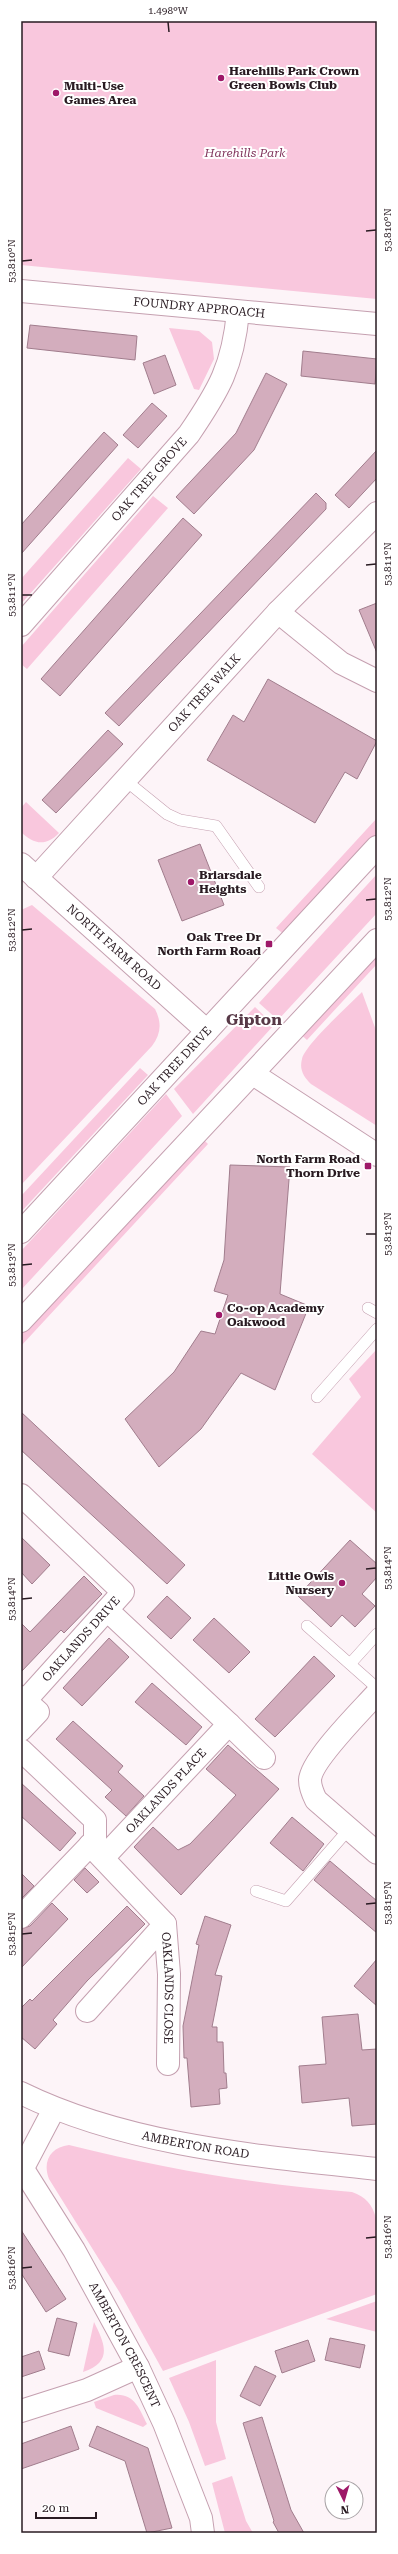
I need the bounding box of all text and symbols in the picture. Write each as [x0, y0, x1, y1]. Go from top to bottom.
text: 1.498°W [148, 5, 189, 16]
place label: Harehills Park Crown Green Bowls Club [229, 64, 359, 92]
marker: Harehills Park Crown Green Bowls Club [216, 73, 226, 83]
place label: Multi-Use Games Area [64, 79, 136, 107]
marker: Multi-Use Games Area [51, 88, 61, 98]
park label: Harehills Park [203, 146, 286, 160]
text: 53.810°N [382, 208, 393, 252]
text: 53.810°N [6, 239, 17, 283]
street label: FOUNDRY APPROACH [133, 294, 266, 321]
street label: OAK TREE GROVE [108, 434, 190, 524]
text: 53.811°N [382, 542, 393, 586]
text: 53.811°N [6, 573, 17, 617]
street label: OAK TREE WALK [165, 651, 243, 735]
place label: Briarsdale Heights [199, 868, 262, 896]
marker: Briarsdale Heights [186, 877, 196, 887]
text: 53.812°N [382, 877, 393, 921]
street label: NORTH FARM ROAD [64, 902, 164, 993]
text: 53.812°N [6, 908, 17, 952]
place label: Oak Tree Dr North Farm Road [157, 930, 262, 958]
marker: Oak Tree Dr North Farm Road [264, 939, 274, 949]
district label: Gipton [226, 1010, 282, 1029]
street label: OAK TREE DRIVE [134, 1024, 214, 1108]
place label: North Farm Road Thorn Drive [256, 1152, 360, 1180]
marker: North Farm Road Thorn Drive [363, 1161, 373, 1171]
text: 53.813°N [382, 1212, 393, 1256]
text: 53.813°N [6, 1243, 17, 1287]
place label: Co-op Academy Oakwood [227, 1301, 325, 1329]
marker: Co-op Academy Oakwood [214, 1310, 224, 1320]
text: 53.814°N [382, 1546, 393, 1590]
place label: Little Owls Nursery [268, 1569, 335, 1597]
text: 53.814°N [6, 1577, 17, 1621]
marker: Little Owls Nursery [337, 1578, 347, 1588]
street label: OAKLANDS DRIVE [39, 1594, 123, 1684]
street label: OAKLANDS PLACE [123, 1746, 209, 1836]
text: 53.815°N [382, 1881, 393, 1925]
text: 53.815°N [6, 1912, 17, 1956]
street label: OAKLANDS CLOSE [159, 1931, 176, 2044]
street label: AMBERTON ROAD [141, 2128, 250, 2161]
text: 53.816°N [382, 2215, 393, 2259]
text: 53.816°N [6, 2246, 17, 2290]
street label: AMBERTON CRESCENT [86, 2280, 163, 2410]
north arrow [324, 2480, 364, 2520]
scale bar [36, 2494, 96, 2520]
text: 20 m [42, 2501, 69, 2515]
text: N [340, 2503, 350, 2516]

